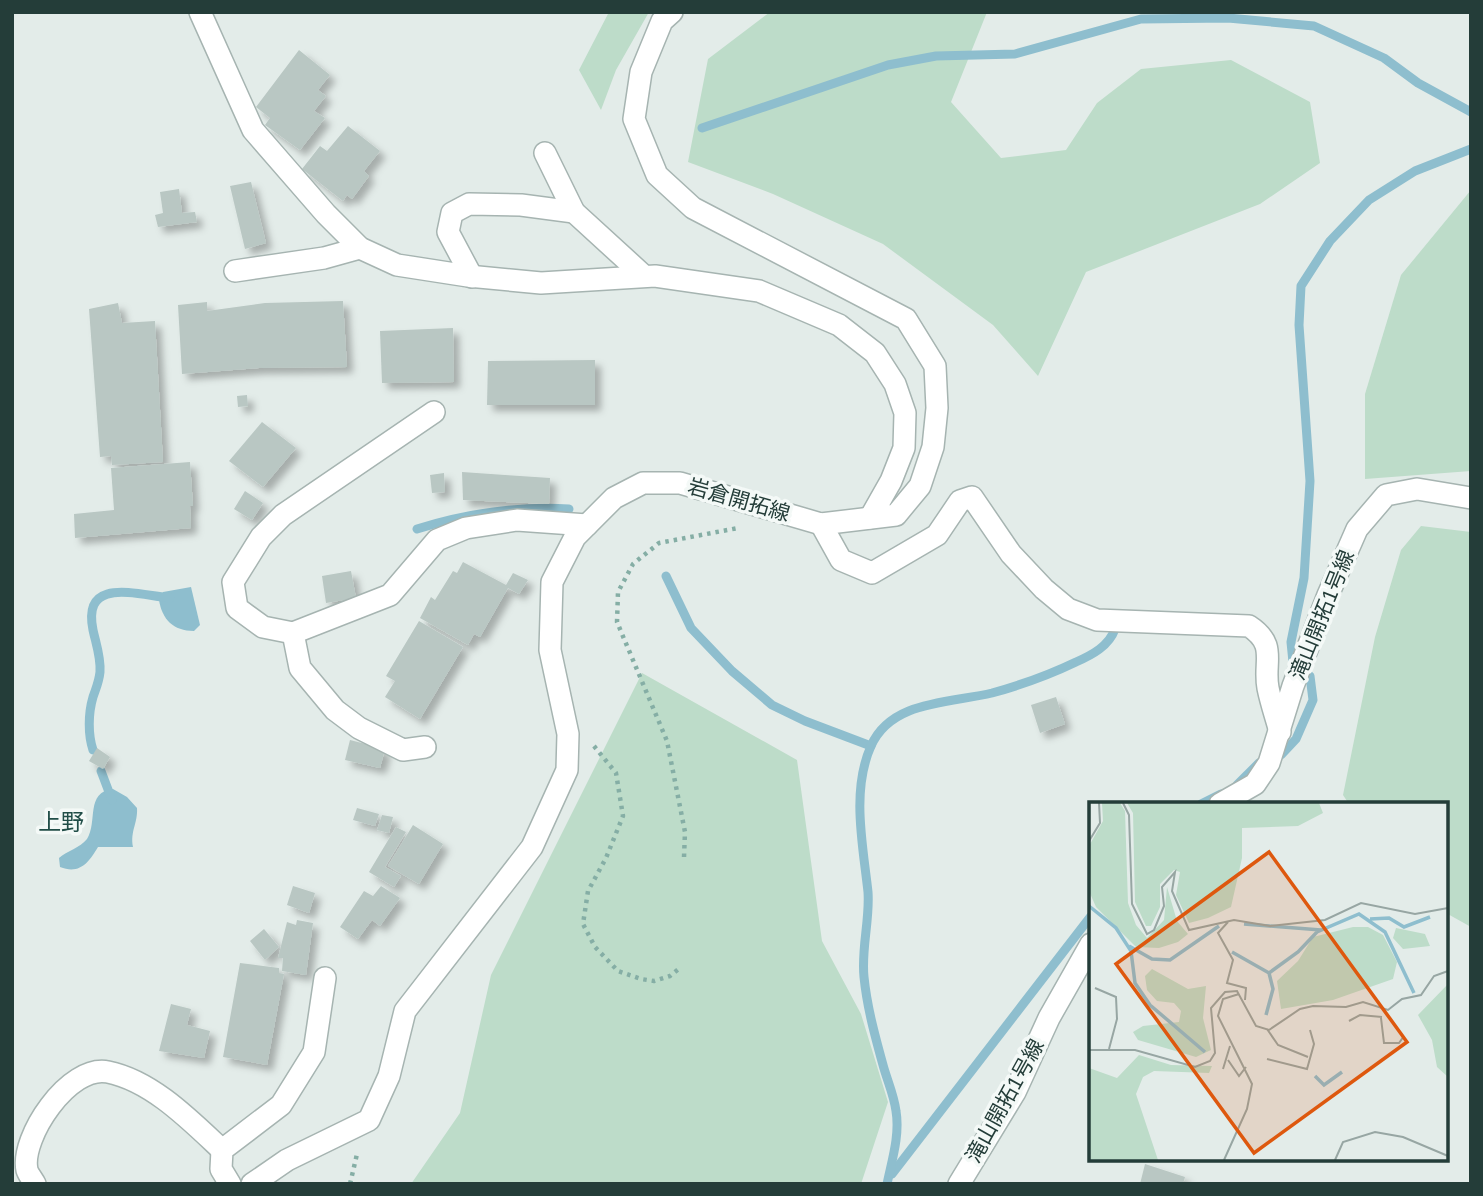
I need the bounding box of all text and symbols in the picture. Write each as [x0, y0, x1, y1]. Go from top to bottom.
street label: 岩倉開拓線 [686, 474, 793, 525]
street label: 滝山開拓1号線 [1285, 547, 1358, 683]
inset map [1089, 802, 1448, 1161]
district label: 上野 [38, 809, 84, 835]
street label: 滝山開拓1号線 [961, 1035, 1048, 1167]

